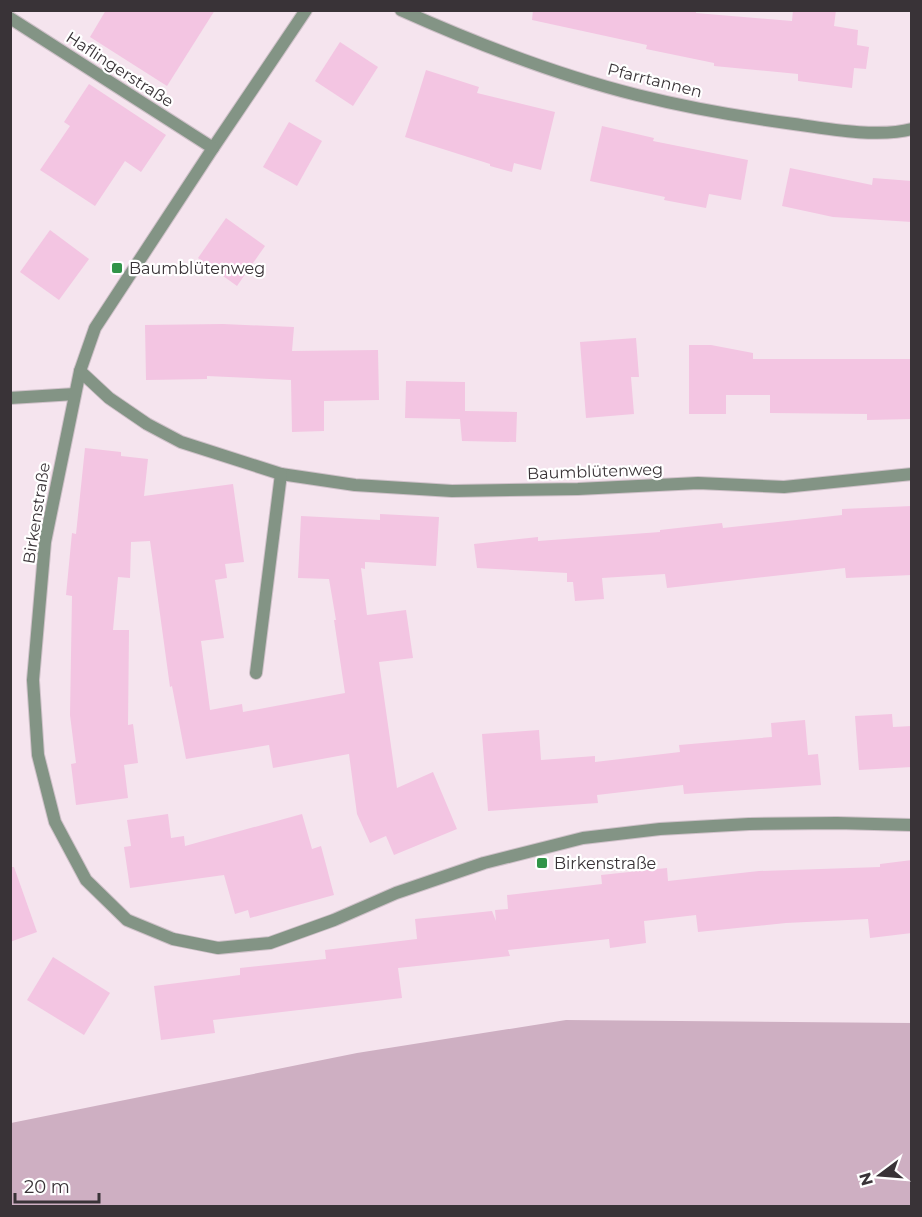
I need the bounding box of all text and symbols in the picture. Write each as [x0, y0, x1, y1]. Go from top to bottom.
street label: Haflingerstraße [62, 28, 177, 111]
street label: Pfarrtannen [606, 60, 704, 101]
place label: Baumblütenweg [129, 259, 265, 278]
marker: Baumblütenweg [110, 261, 124, 275]
street label: Baumblütenweg [527, 460, 663, 483]
street label: Birkenstraße [19, 461, 54, 565]
place label: Birkenstraße [554, 854, 656, 873]
marker: Birkenstraße [535, 856, 549, 870]
north arrow [850, 1145, 910, 1205]
scale bar [15, 1166, 99, 1204]
text: N [855, 1170, 877, 1188]
text: 20 m [24, 1176, 70, 1198]

